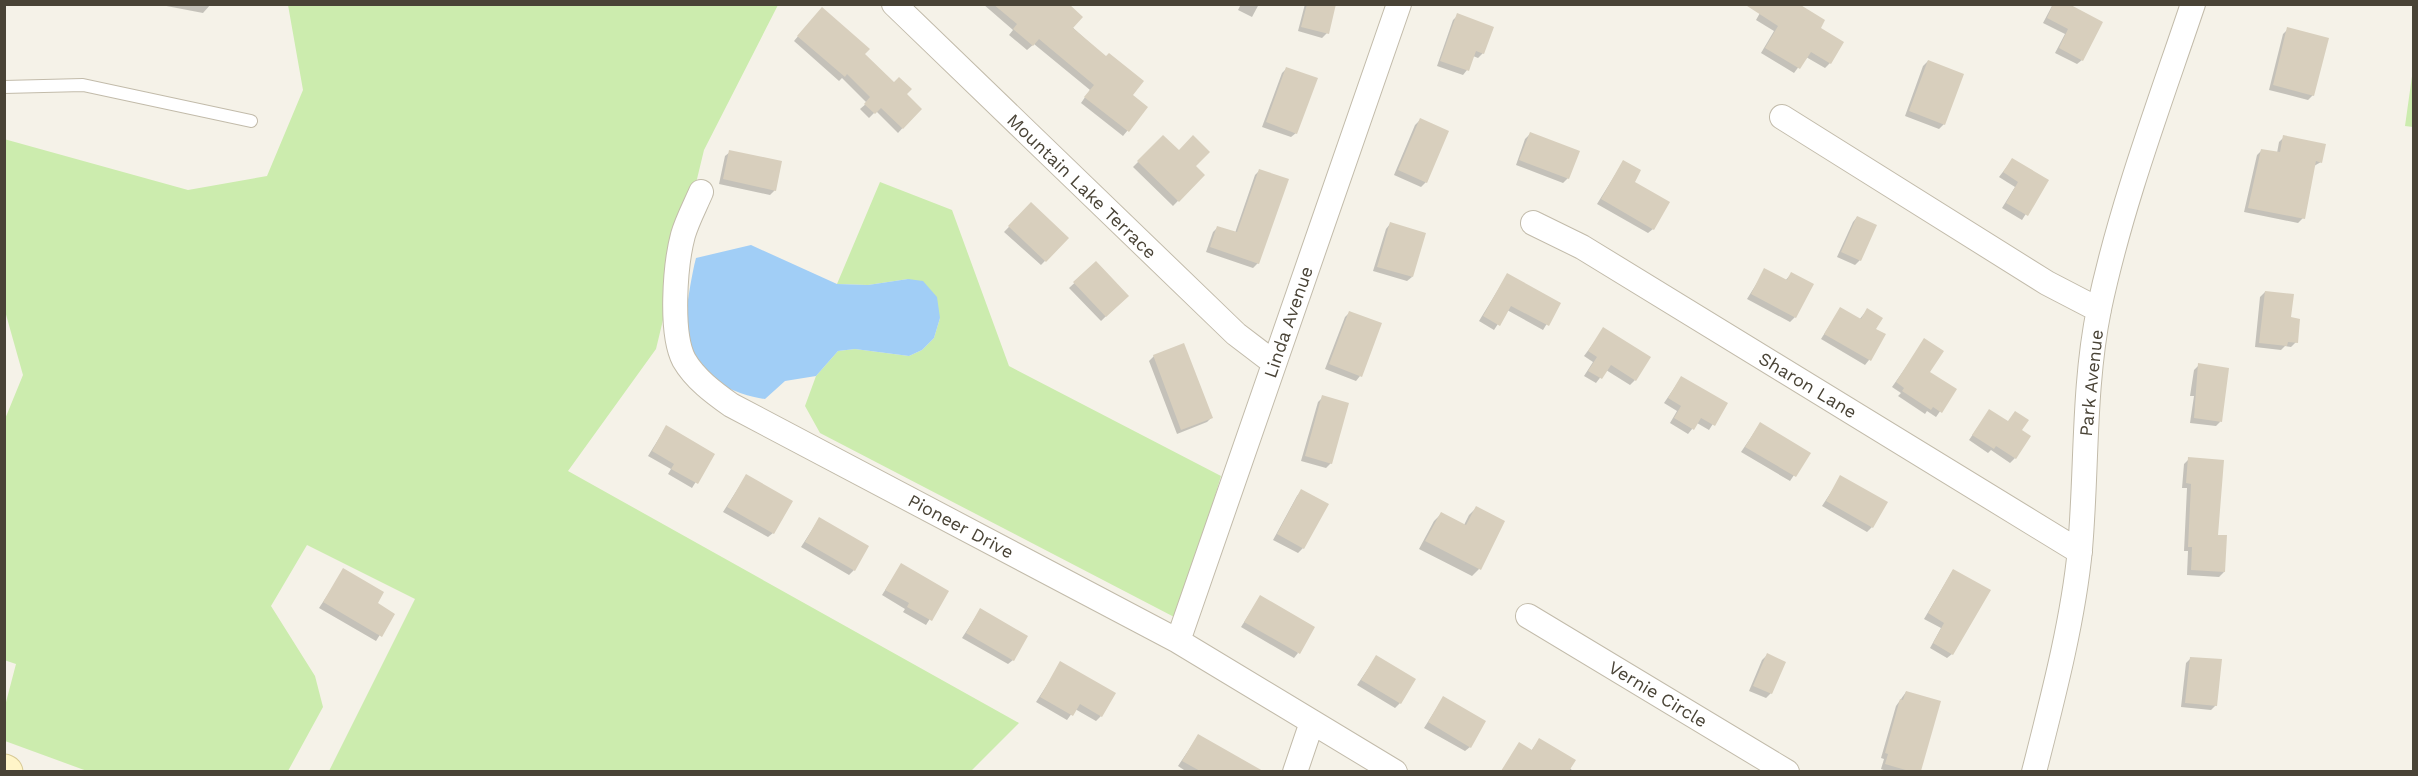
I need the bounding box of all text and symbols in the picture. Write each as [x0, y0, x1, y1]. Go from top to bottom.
street label: Mountain Lake Terrace [1003, 109, 1161, 263]
street label: Linda Avenue [1259, 263, 1317, 381]
street label: Park Avenue [2075, 328, 2107, 438]
street label: Sharon Lane [1755, 348, 1861, 422]
street label: Pioneer Drive [905, 489, 1017, 563]
street label: Vernie Circle [1605, 656, 1711, 732]

